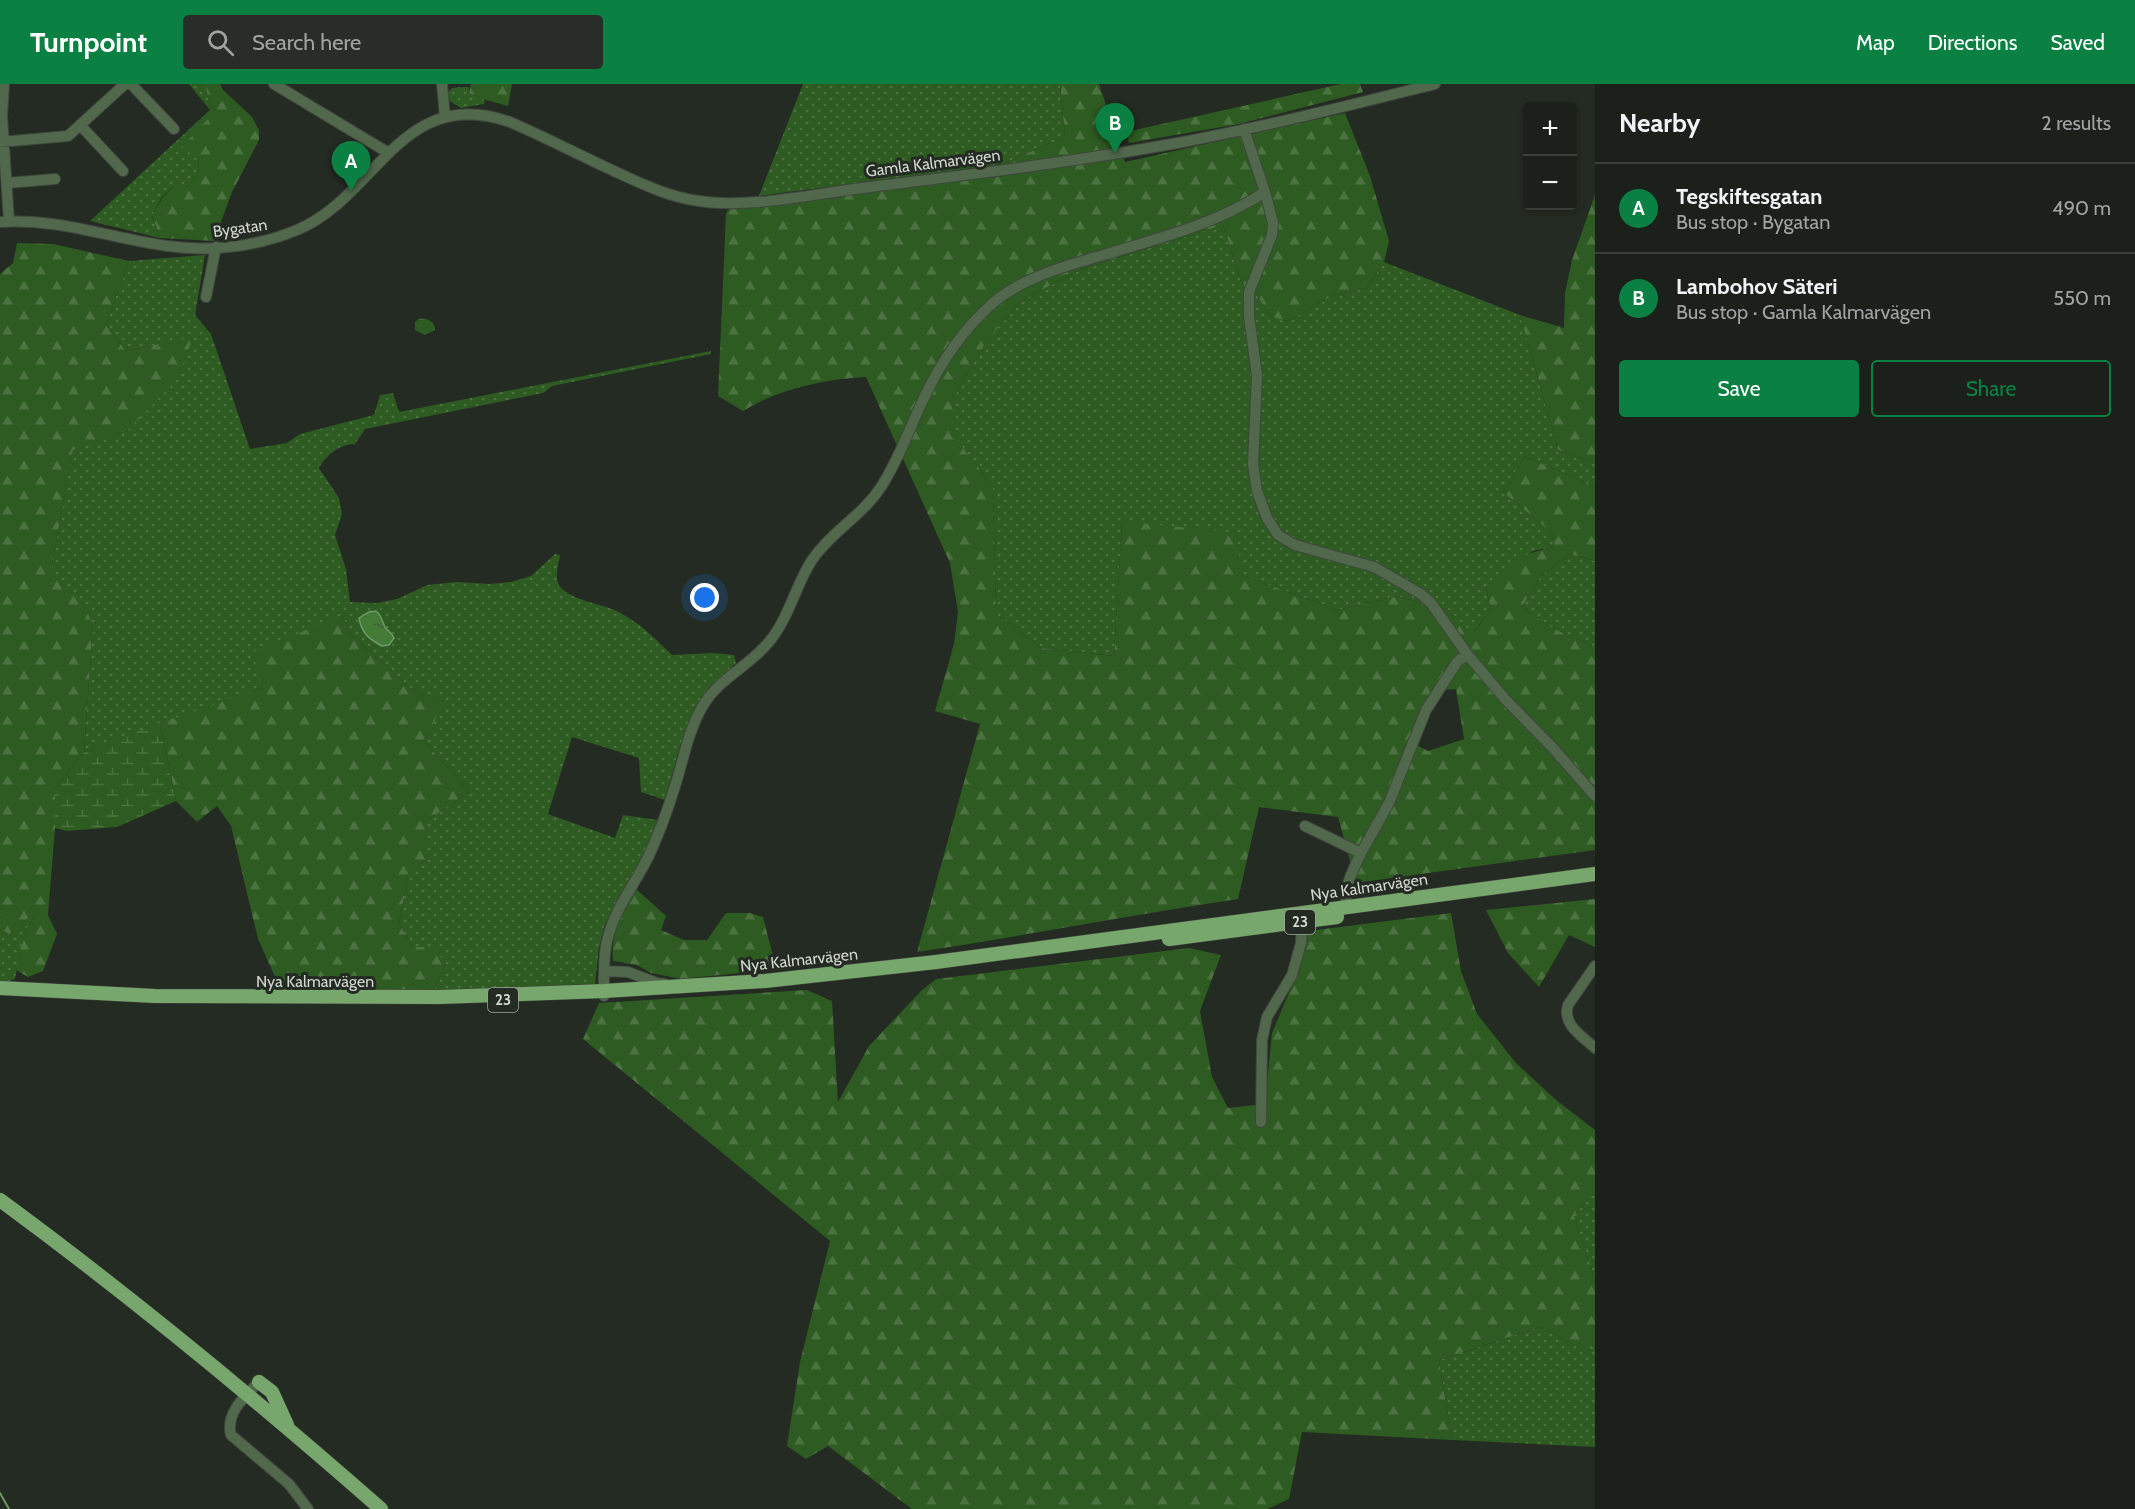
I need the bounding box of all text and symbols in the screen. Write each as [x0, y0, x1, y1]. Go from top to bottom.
search box [183, 15, 603, 69]
text: Turnpoint [30, 25, 147, 59]
icon: search [204, 26, 237, 59]
text: Search here [252, 29, 361, 56]
text: Map [1856, 30, 1895, 55]
text: Directions [1928, 30, 2017, 55]
text: Saved [2050, 30, 2105, 55]
map controls [1523, 102, 1577, 210]
button: + [1523, 102, 1577, 156]
pin: B [1096, 104, 1134, 153]
text: Nearby [1619, 107, 1700, 139]
text: 2 results [2041, 111, 2111, 135]
pin: A [332, 141, 370, 191]
street label: Gamla Kalmarvägen [865, 145, 1001, 181]
button: − [1523, 156, 1577, 210]
text: Tegskiftesgatan [1676, 183, 1822, 210]
text: A [1632, 196, 1645, 220]
text: 490 m [2052, 196, 2111, 220]
text: Bus stop · Bygatan [1676, 210, 1830, 234]
street label: Bygatan [212, 215, 268, 241]
text: Lambohov Säteri [1676, 273, 1837, 300]
text: B [1632, 286, 1645, 310]
text: 550 m [2053, 286, 2111, 310]
text: Bus stop · Gamla Kalmarvägen [1676, 300, 1931, 324]
button: Save [1619, 360, 1859, 417]
button: Share [1871, 360, 2111, 417]
your location [690, 583, 719, 612]
street label: Nya Kalmarvägen [1309, 869, 1429, 905]
road number: 23 [1285, 910, 1315, 934]
street label: Nya Kalmarvägen [739, 944, 859, 976]
street label: Nya Kalmarvägen [256, 972, 374, 991]
road number: 23 [488, 988, 518, 1012]

